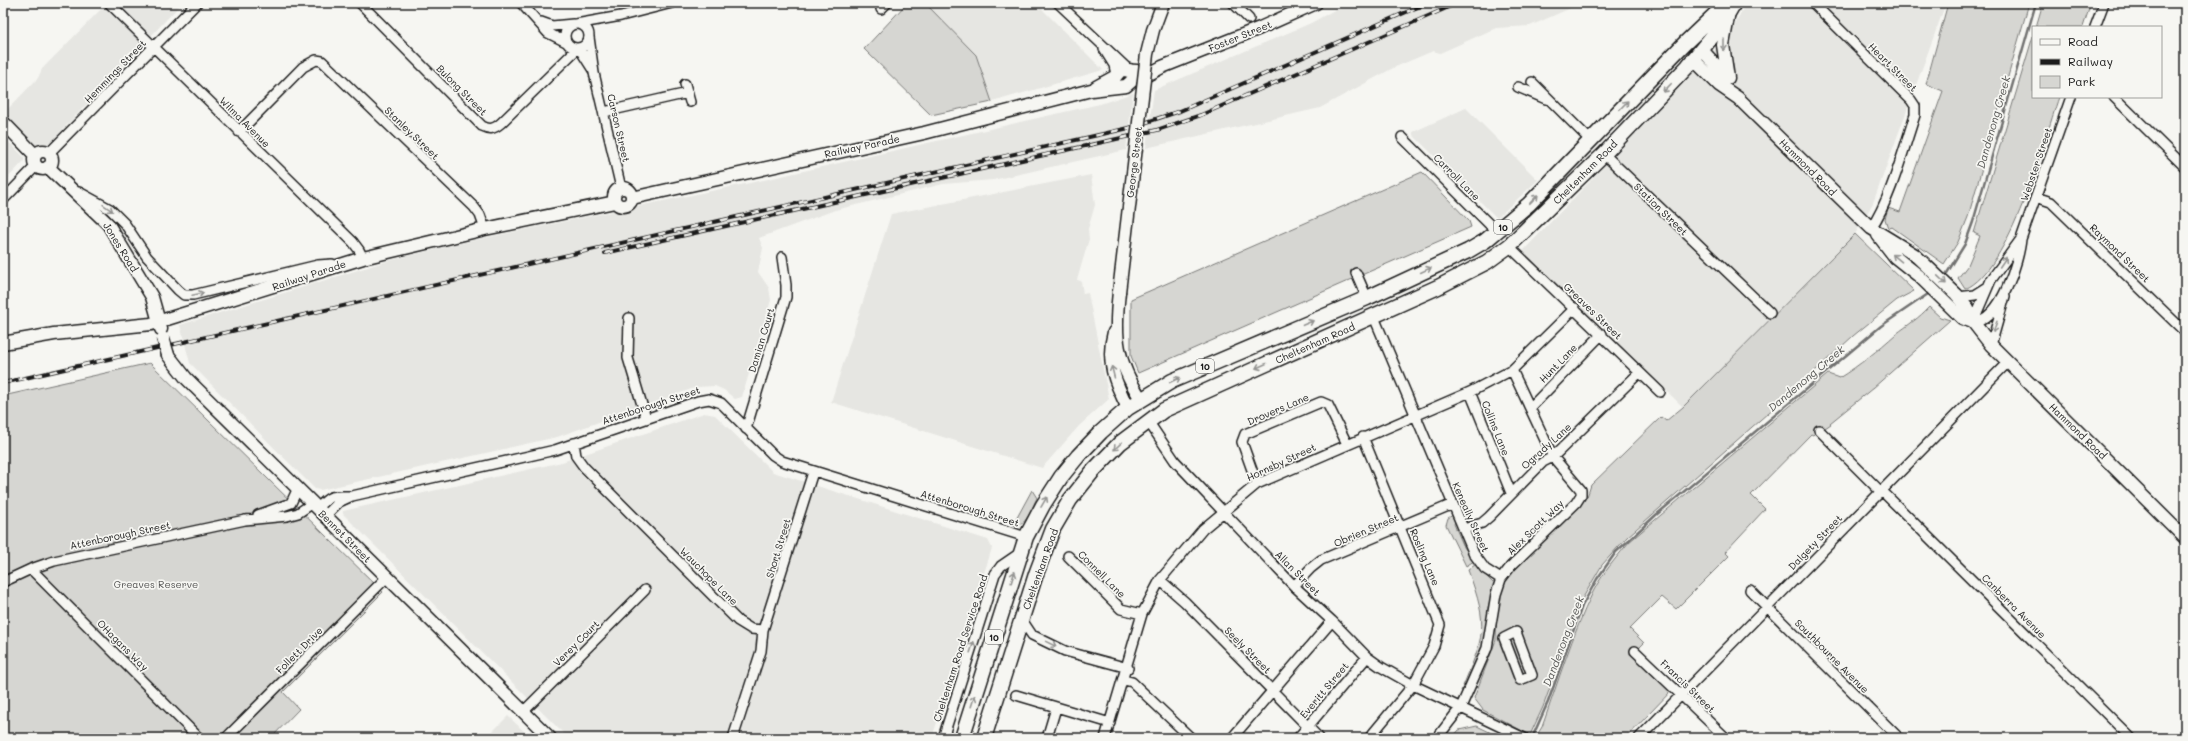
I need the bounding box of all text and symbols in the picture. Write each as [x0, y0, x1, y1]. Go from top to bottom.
street label: Foster Street [1206, 17, 1274, 55]
legend [2032, 26, 2162, 98]
text: Road [2068, 33, 2098, 49]
street label: Hemmings Street [81, 36, 149, 106]
one-way arrow [1720, 38, 1728, 51]
street label: Heart Street [1865, 39, 1921, 95]
text: Railway [2068, 53, 2113, 69]
street label: Bulong Street [434, 62, 490, 118]
text: Park [2068, 73, 2095, 89]
water label: Dandenong Creek [1973, 74, 2013, 170]
one-way arrow [1662, 83, 1672, 93]
street label: Carson Street [604, 92, 634, 164]
street label: Wilma Avenue [217, 94, 273, 150]
one-way arrow [1619, 100, 1629, 110]
street label: Stanley Street [382, 103, 442, 163]
street label: Webster Street [2017, 125, 2055, 203]
street label: George Street [1123, 126, 1145, 198]
street label: Railway Parade [823, 131, 901, 161]
street label: Hammond Road [1776, 135, 1840, 199]
street label: Cheltenham Road [1550, 137, 1620, 207]
street label: Carroll Lane [1431, 151, 1483, 203]
street label: Station Street [1631, 180, 1691, 238]
one-way arrow [1529, 194, 1539, 204]
one-way arrow [103, 204, 114, 212]
street label: Jones Road [100, 219, 142, 275]
road number: 10 [1494, 220, 1512, 234]
street label: Raymond Street [2087, 221, 2153, 285]
one-way arrow [1891, 253, 1902, 262]
street label: Railway Parade [270, 256, 348, 294]
one-way arrow [1999, 257, 2007, 268]
one-way arrow [1420, 266, 1432, 273]
one-way arrow [1937, 275, 1947, 285]
street label: Greaves Street [1561, 279, 1625, 343]
one-way arrow [191, 290, 204, 298]
street label: Damian Court [745, 306, 777, 374]
street label: Cheltenham Road [1273, 319, 1357, 367]
one-way arrow [1301, 319, 1313, 326]
one-way arrow [1991, 321, 1999, 333]
street label: Hunt Lane [1536, 341, 1580, 385]
water label: Dandenong Creek [1765, 341, 1848, 415]
road number: 10 [1196, 359, 1214, 373]
one-way arrow [1256, 363, 1268, 371]
one-way arrow [1109, 366, 1116, 379]
one-way arrow [1168, 376, 1180, 383]
street label: Attenborough Street [600, 382, 702, 428]
street label: Drovers Lane [1245, 390, 1311, 428]
street label: Collins Lane [1479, 398, 1513, 458]
street label: Hammond Road [2046, 400, 2110, 462]
street label: Ogrady Lane [1518, 420, 1574, 472]
street label: Hornsby Street [1244, 440, 1318, 484]
one-way arrow [1113, 442, 1123, 451]
street label: Keneally Street [1449, 480, 1493, 554]
street label: Attenborough Street [919, 486, 1021, 530]
street label: Alex Scott Way [1504, 496, 1566, 558]
one-way arrow [1041, 497, 1049, 509]
street label: Bennet Street [316, 507, 374, 565]
street label: Obrien Street [1331, 510, 1401, 550]
street label: Dalgety Street [1785, 511, 1845, 573]
street label: Short Street [762, 516, 794, 580]
street label: Attenborough Street [68, 517, 172, 553]
street label: Cheltenham Road [1019, 526, 1061, 612]
street label: Rosling Lane [1407, 526, 1443, 588]
street label: Wauchope Lane [677, 544, 741, 608]
street label: Connell Lane [1075, 547, 1129, 601]
street label: Allan Street [1272, 547, 1324, 599]
one-way arrow [1010, 571, 1017, 584]
street label: Canberra Avenue [1979, 571, 2049, 641]
street label: Cheltenham Road Service Road [930, 573, 990, 723]
park label: Greaves Reserve [114, 577, 198, 591]
water label: Dandenong Creek [1539, 593, 1587, 688]
street label: OHagans Way [94, 616, 152, 674]
street label: Southbourne Avenue [1792, 616, 1872, 696]
street label: Verey Court [550, 617, 602, 669]
street label: Follett Drive [272, 623, 326, 677]
street label: Seely Street [1222, 624, 1274, 676]
road number: 10 [985, 630, 1003, 644]
one-way arrow [969, 641, 976, 654]
one-way arrow [1045, 641, 1057, 648]
street label: Francis Street [1658, 656, 1718, 716]
street label: Everitt Street [1296, 659, 1352, 721]
one-way arrow [970, 695, 978, 707]

